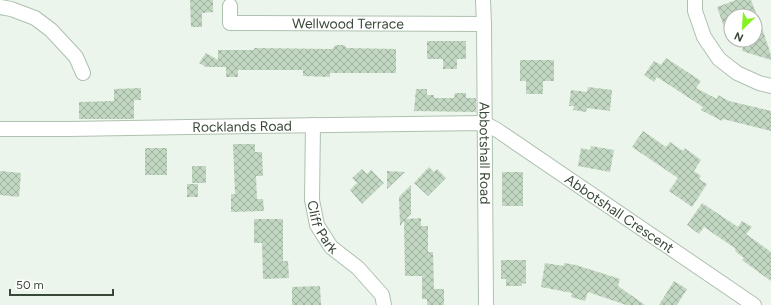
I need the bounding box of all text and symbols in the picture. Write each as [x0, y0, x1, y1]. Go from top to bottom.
north arrow [723, 8, 763, 48]
street label: Wellwood Terrace [292, 15, 404, 33]
text: N [732, 29, 746, 44]
street label: Abbotshall Road [476, 102, 493, 204]
street label: Rocklands Road [192, 118, 292, 136]
street label: Abbotshall Crescent [562, 171, 677, 257]
street label: Cliff Park [303, 199, 341, 258]
scale bar [10, 271, 113, 297]
text: 50 m [16, 278, 44, 292]

